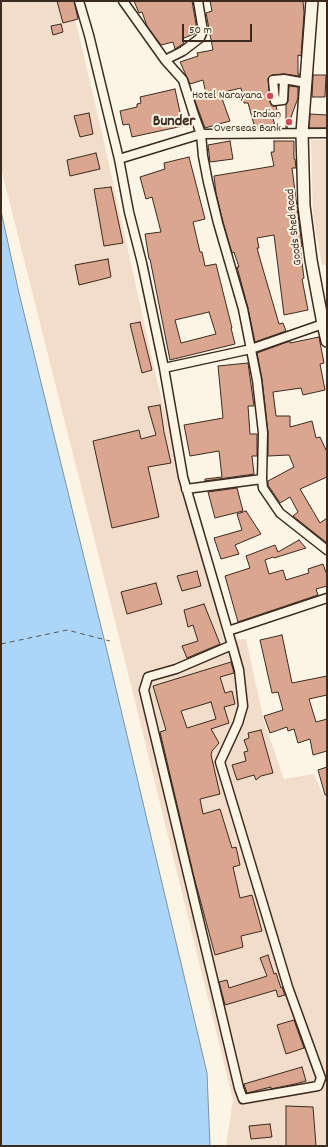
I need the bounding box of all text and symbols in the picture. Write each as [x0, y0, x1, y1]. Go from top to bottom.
scale bar [184, 16, 254, 42]
text: 50 m [189, 22, 212, 39]
place label: Hotel Narayana [192, 89, 262, 103]
marker: Hotel Narayana [265, 91, 275, 101]
place label: Indian Overseas Bank [214, 108, 281, 136]
district label: Bunder [153, 113, 195, 133]
marker: Indian Overseas Bank [284, 117, 294, 127]
street label: Goods Shed Road [284, 188, 306, 266]

